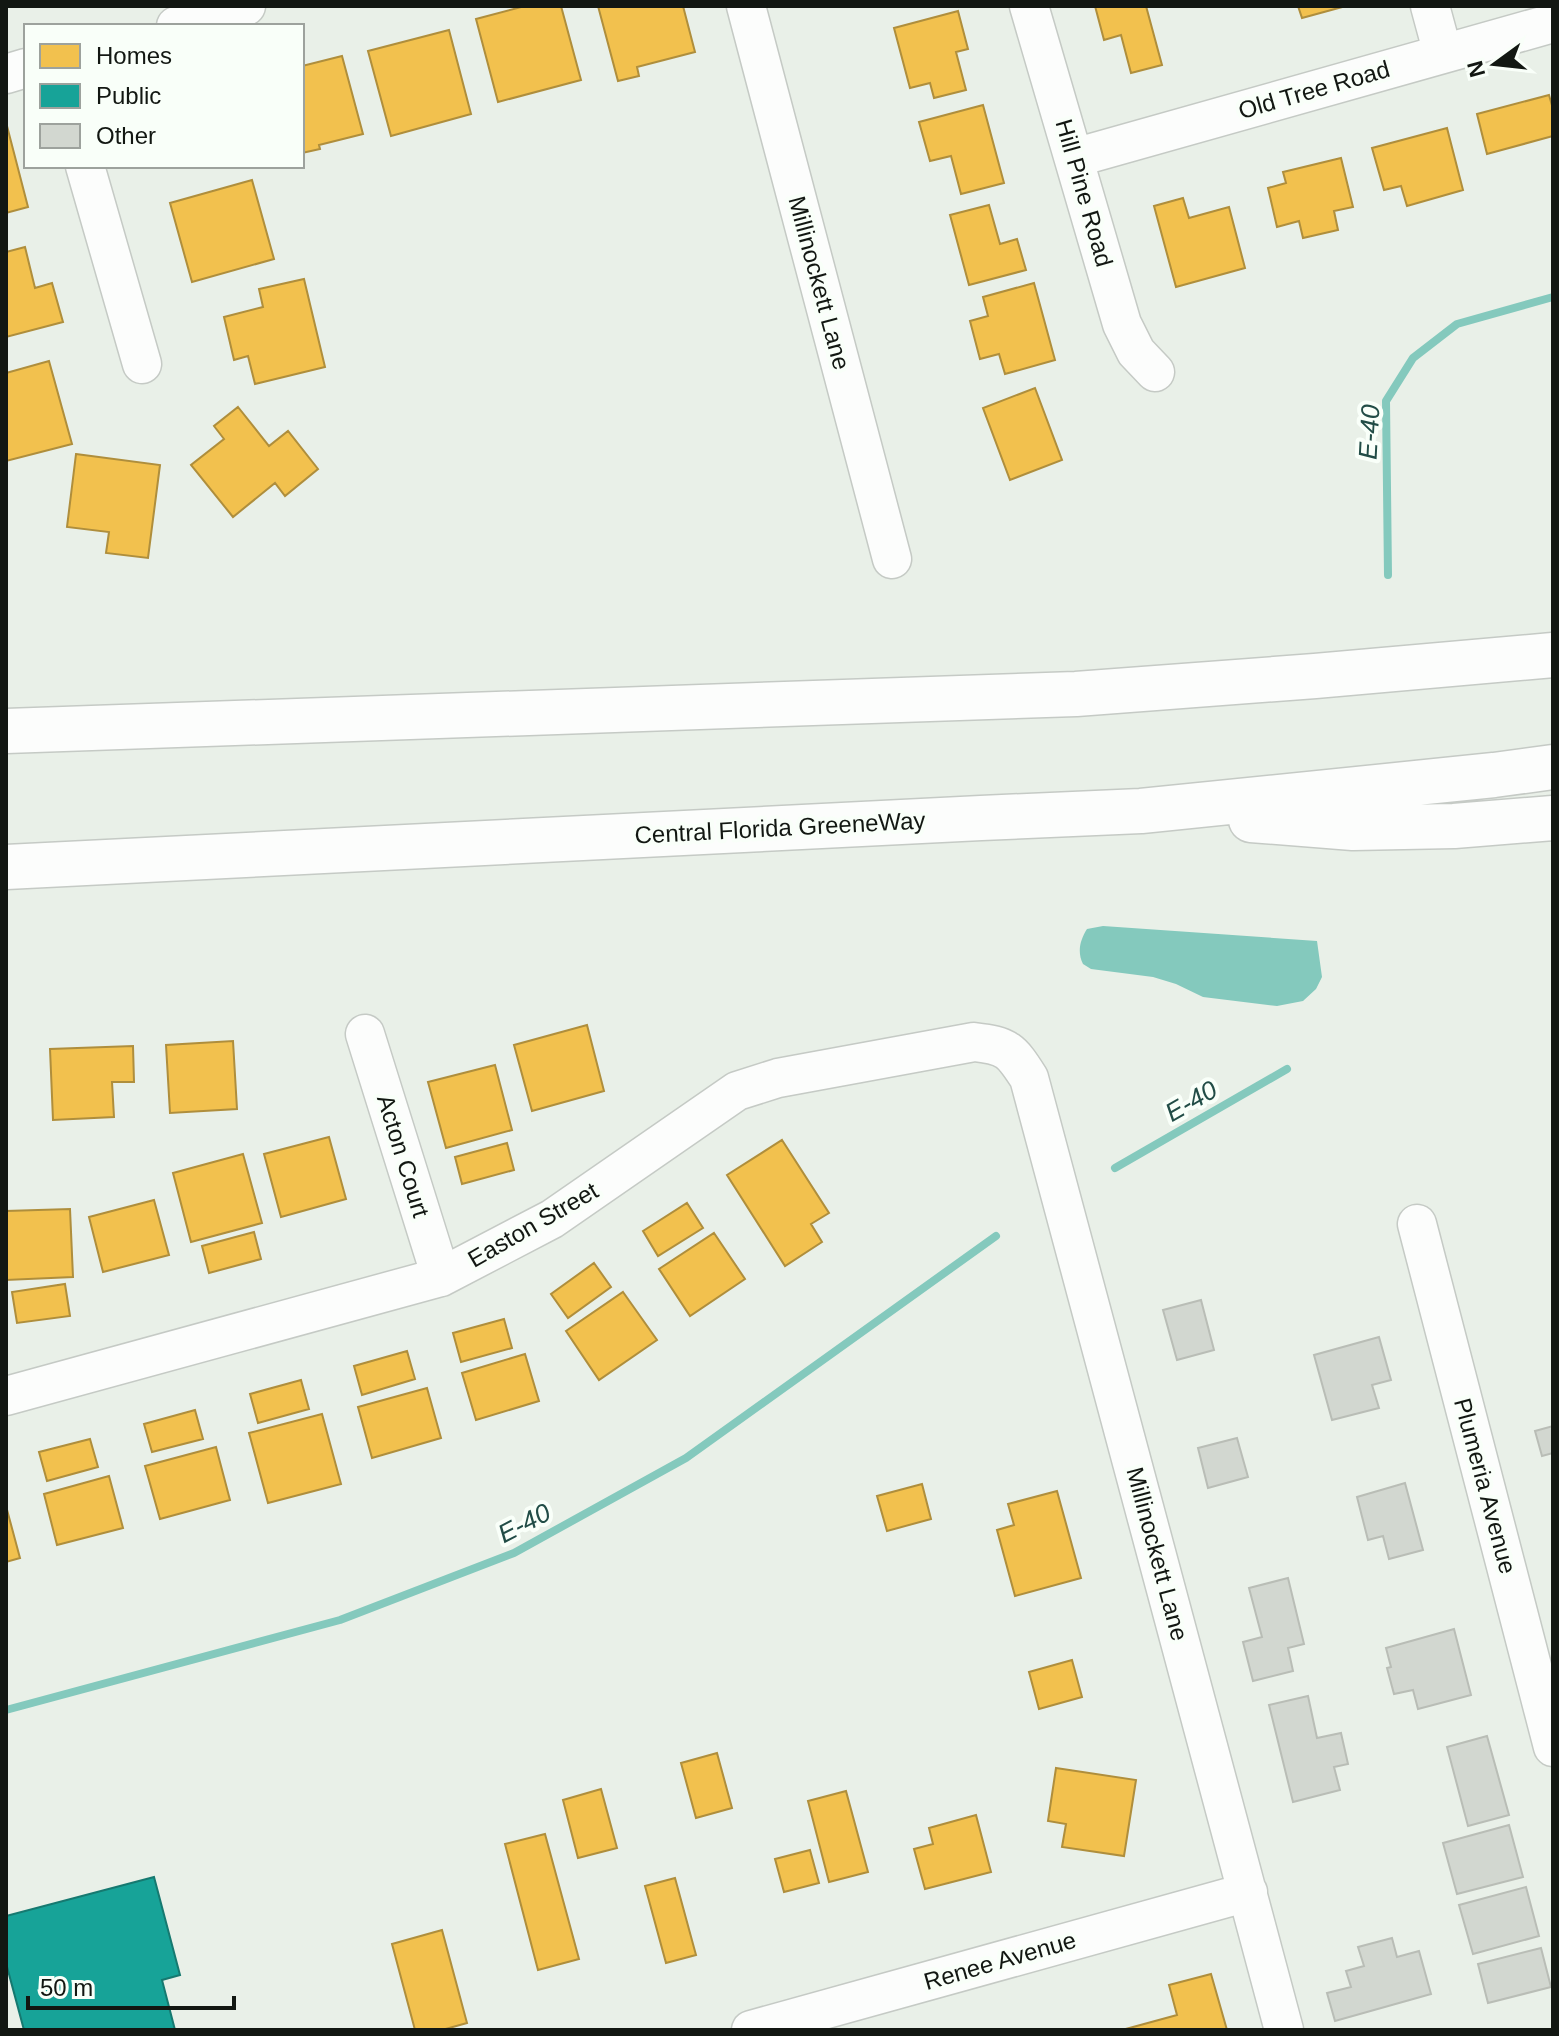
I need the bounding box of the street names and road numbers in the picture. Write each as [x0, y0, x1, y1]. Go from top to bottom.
street label: Old Tree Road [1235, 55, 1393, 124]
street label: Hill Pine Road [1051, 116, 1118, 270]
street label: Millinockett Lane [783, 193, 856, 373]
street label: Central Florida GreeneWay [634, 806, 926, 849]
street label: Acton Court [372, 1091, 435, 1221]
street label: Easton Street [463, 1176, 603, 1273]
street label: Plumeria Avenue [1449, 1395, 1522, 1577]
street label: Millinockett Lane [1121, 1464, 1194, 1644]
street label: Renee Avenue [921, 1926, 1079, 1995]

